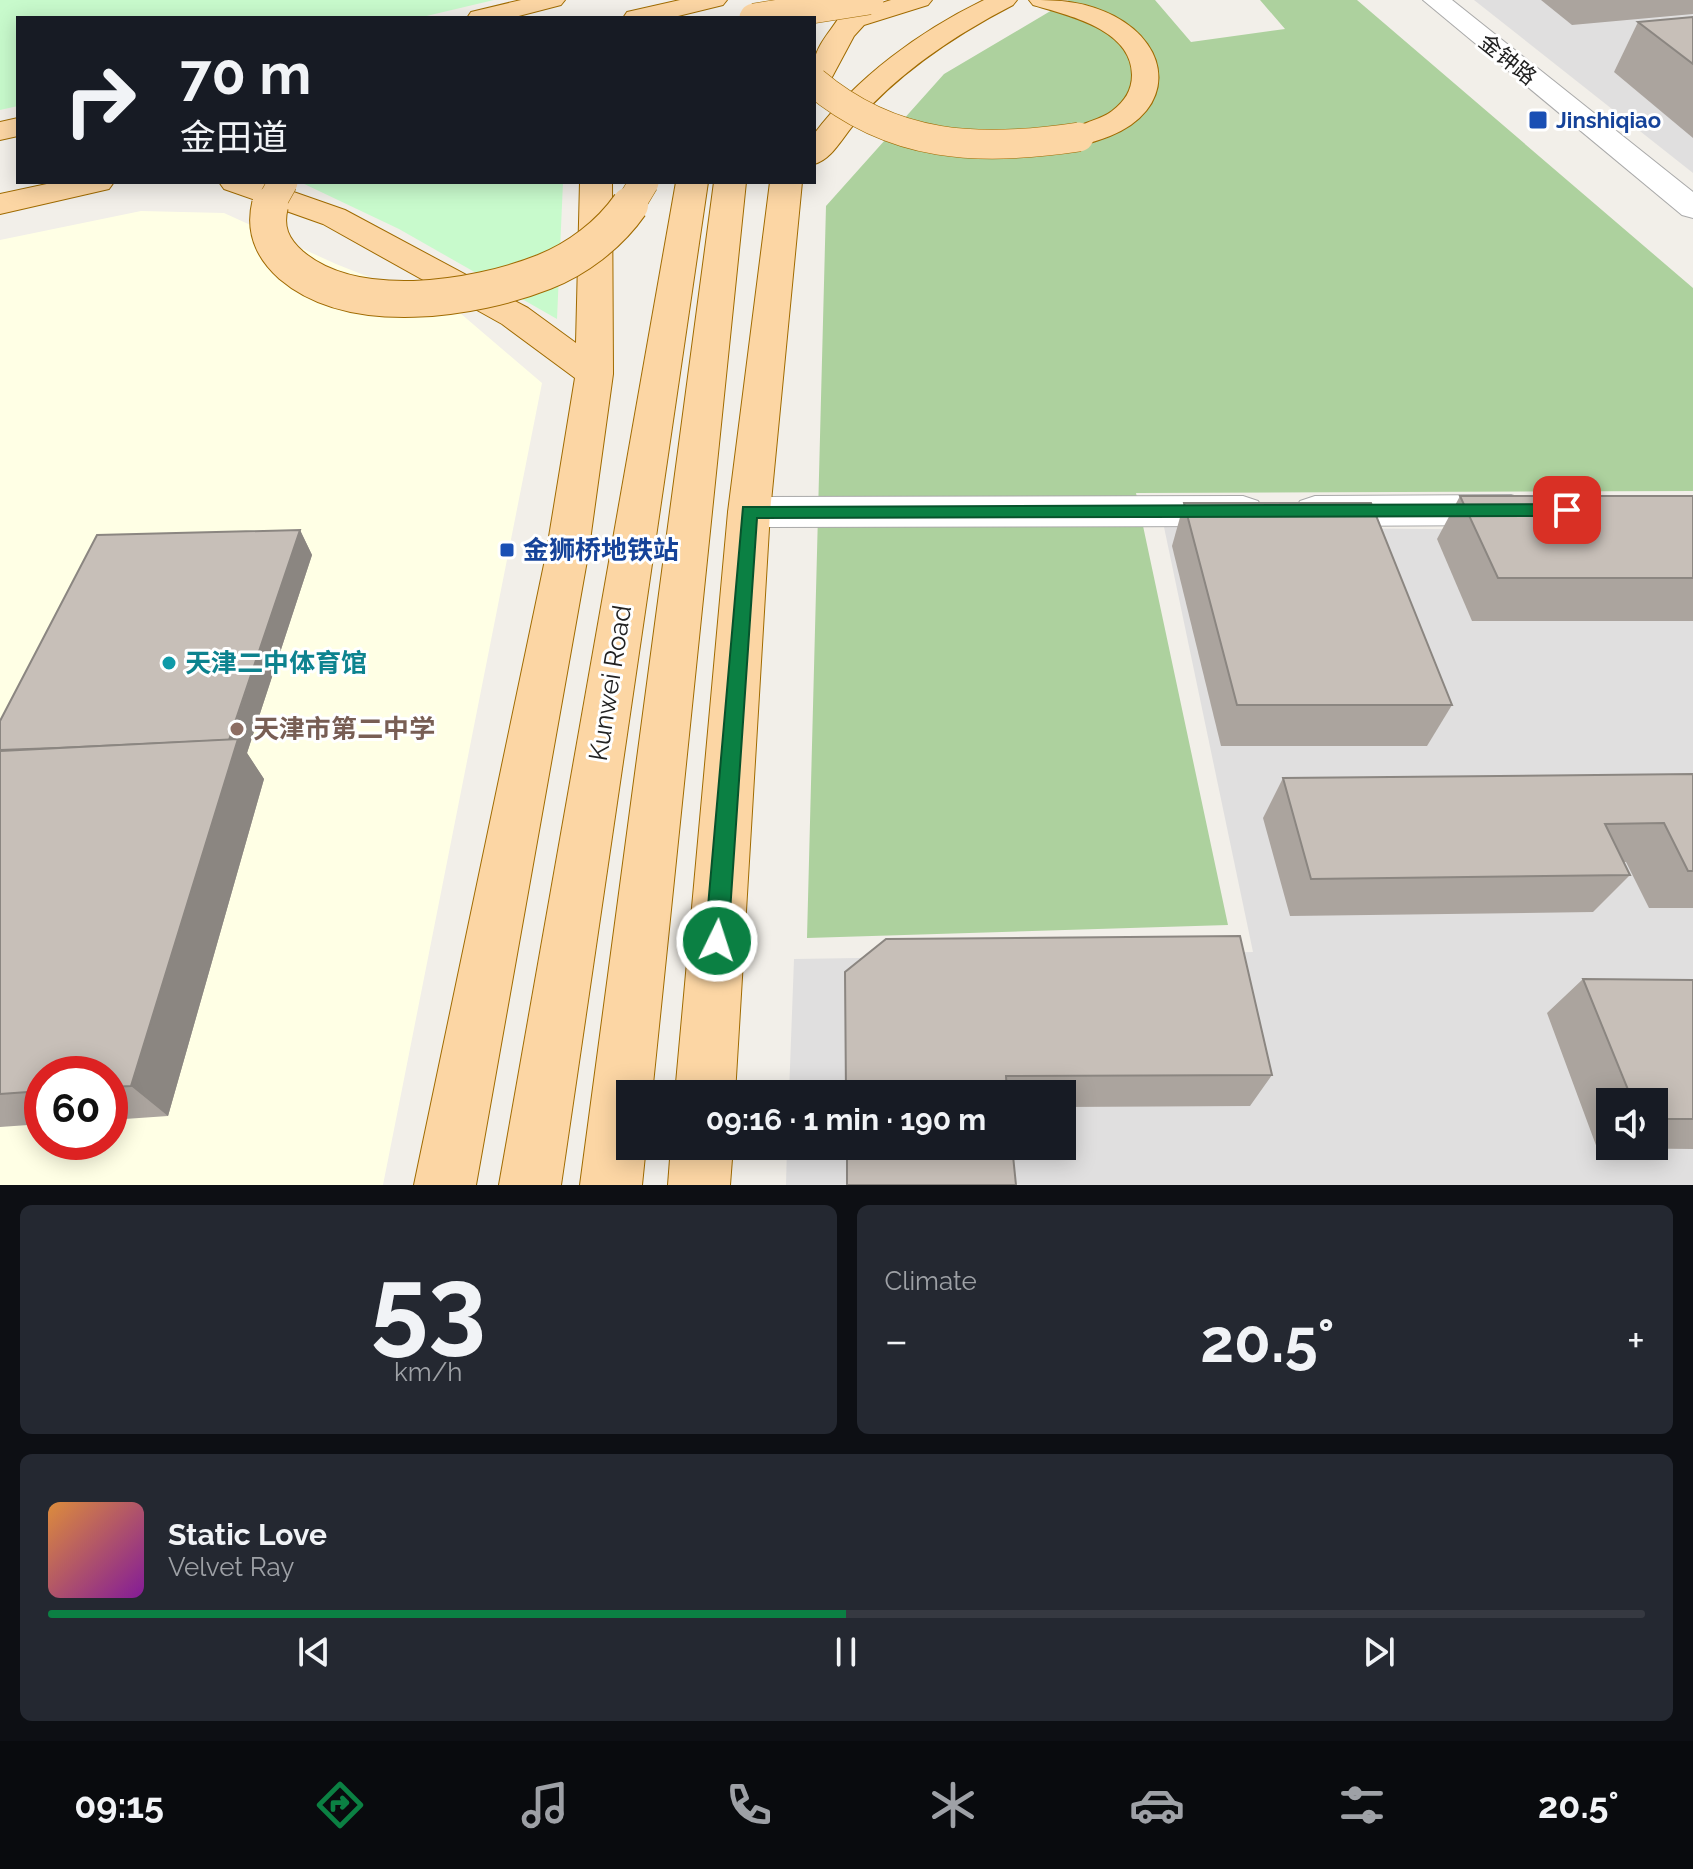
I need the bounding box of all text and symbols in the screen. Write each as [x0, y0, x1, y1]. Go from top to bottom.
street label: 金钟路 [1474, 28, 1542, 90]
text: 70 m [180, 41, 311, 107]
icon: right [48, 48, 152, 152]
place label: Jinshiqiao [1556, 107, 1661, 133]
marker: Jinshiqiao [1527, 109, 1549, 131]
text: 金田道 [180, 116, 288, 158]
pin [1533, 476, 1601, 544]
icon: arrive [1545, 488, 1589, 532]
place label: 金狮桥地铁站 [523, 535, 679, 565]
marker: 金狮桥地铁站 [498, 541, 516, 559]
street label: Kunwei Road [583, 603, 637, 763]
place label: 天津二中体育馆 [185, 648, 367, 678]
marker: 天津二中体育馆 [160, 654, 178, 672]
place label: 天津市第二中学 [253, 714, 435, 744]
marker: 天津市第二中学 [228, 720, 246, 738]
position arrow [675, 899, 759, 983]
speed limit sign: 60 [24, 1056, 128, 1160]
map controls [1596, 1088, 1668, 1160]
button: sound [1596, 1088, 1668, 1160]
text: 09:16 · 1 min · 190 m [706, 1102, 986, 1137]
text: 53 [370, 1244, 486, 1366]
text: Climate [885, 1266, 977, 1296]
text: 20.5° [1200, 1306, 1335, 1376]
text: − [885, 1315, 908, 1366]
text: + [1627, 1315, 1645, 1366]
text: km/h [394, 1357, 463, 1387]
text: Static Love [168, 1517, 327, 1552]
text: Velvet Ray [168, 1552, 294, 1582]
icon: previous [292, 1630, 336, 1674]
icon: pause [824, 1630, 868, 1674]
icon: next [1357, 1630, 1401, 1674]
icon: directions [312, 1777, 368, 1833]
icon: music [517, 1777, 573, 1833]
icon: phone [721, 1777, 777, 1833]
icon: climate [925, 1777, 981, 1833]
icon: car [1129, 1777, 1185, 1833]
icon: filters [1334, 1777, 1390, 1833]
text: 09:15 [74, 1784, 164, 1826]
text: 20.5° [1538, 1784, 1619, 1826]

